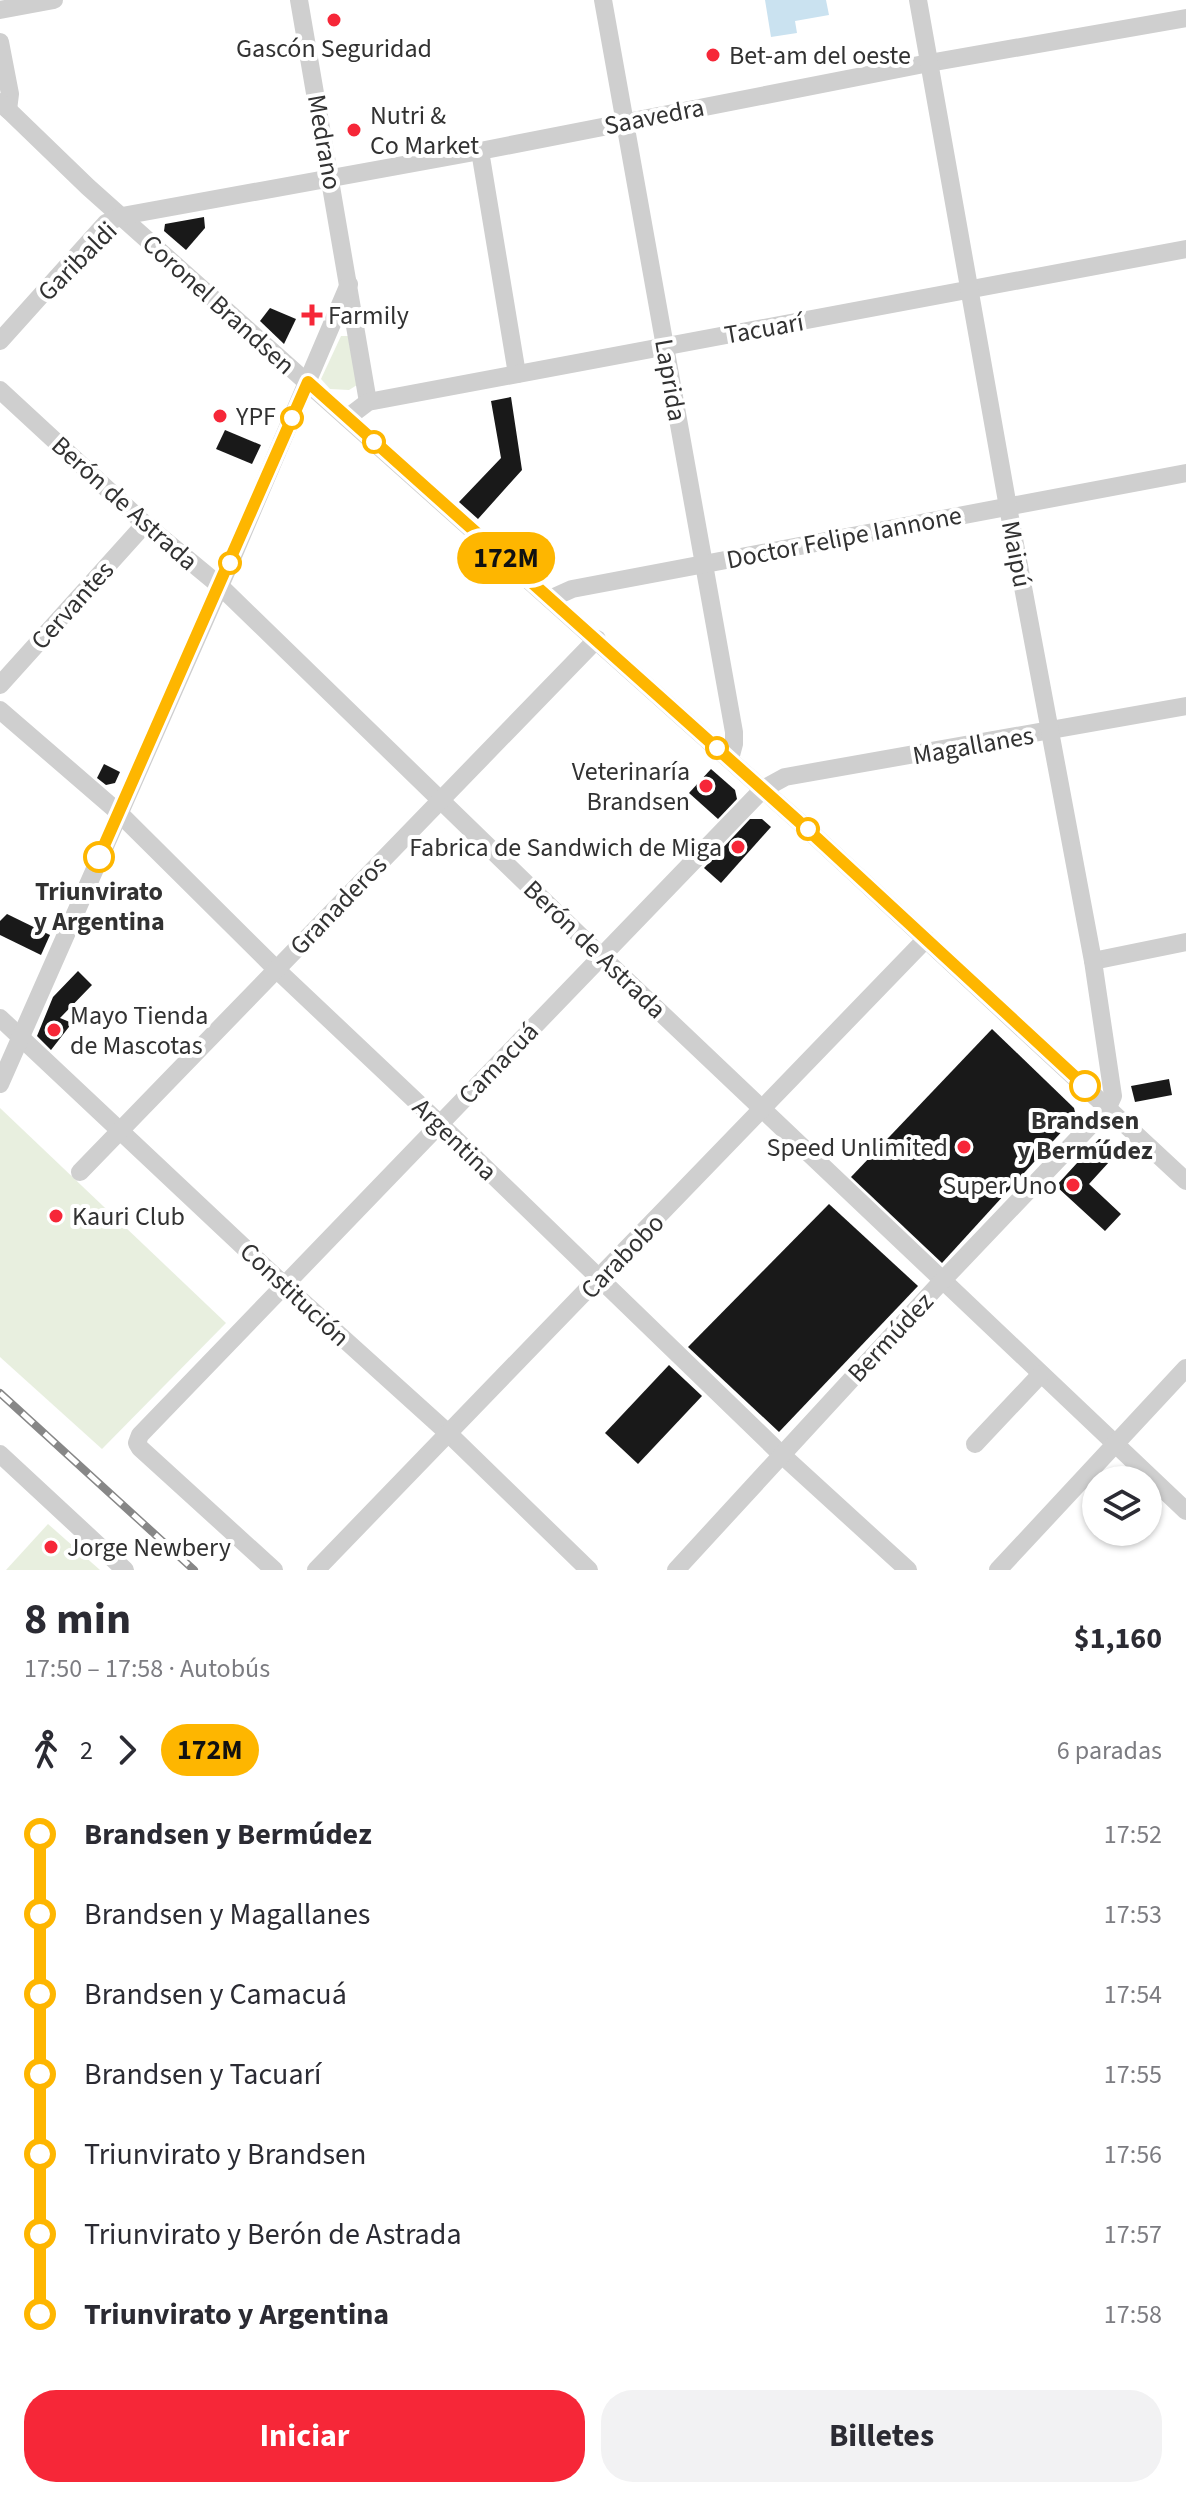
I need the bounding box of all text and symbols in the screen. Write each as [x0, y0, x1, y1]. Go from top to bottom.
marker: Gascón Seguridad [325, 11, 343, 29]
place label: Gascón Seguridad [236, 30, 432, 67]
place label: Bet-am del oeste [729, 37, 911, 74]
marker: Bet-am del oeste [704, 46, 722, 64]
street label: Saavedra [601, 89, 707, 144]
street label: Medrano [298, 92, 351, 193]
place label: Nutri & Co Market [370, 97, 479, 164]
marker: Nutri & Co Market [345, 121, 363, 139]
street label: Garibaldi [29, 213, 125, 309]
street label: Coronel Brandsen [134, 226, 303, 383]
place label: Farmily [328, 297, 409, 334]
street label: Tacuarí [722, 303, 808, 354]
marker: Farmily [303, 306, 321, 324]
street label: Laprida [645, 336, 696, 424]
place label: YPF [235, 398, 276, 435]
marker: YPF [211, 407, 229, 425]
unlabelled marker [281, 407, 303, 429]
street label: Berón de Astrada [43, 427, 206, 579]
unlabelled marker [363, 431, 385, 453]
street label: Doctor Felipe Iannone [723, 497, 965, 578]
street label: Maipú [992, 518, 1041, 591]
line badge: 172M [450, 532, 562, 584]
text: 172M [473, 538, 539, 578]
unlabelled marker [219, 552, 241, 574]
street label: Cervantes [22, 553, 123, 658]
street label: Magallanes [910, 717, 1037, 774]
unlabelled marker [706, 737, 728, 759]
place label: Veterinaría Brandsen [572, 753, 690, 820]
marker: Veterinaría Brandsen [697, 777, 715, 795]
unlabelled marker [797, 818, 819, 840]
place label: Fabrica de Sandwich de Miga [409, 829, 722, 866]
marker: Fabrica de Sandwich de Miga [729, 838, 747, 856]
marker: Triunvirato y Argentina [84, 842, 114, 872]
street label: Granaderos [281, 847, 395, 963]
street label: Berón de Astrada [515, 871, 674, 1027]
place label: Triunvirato y Argentina [33, 873, 165, 940]
place label: Mayo Tienda de Mascotas [70, 997, 208, 1064]
street label: Camacuá [450, 1014, 547, 1113]
marker: Mayo Tienda de Mascotas [45, 1021, 63, 1039]
marker: Brandsen y Bermúdez [1070, 1071, 1100, 1101]
street label: Argentina [404, 1089, 505, 1189]
place label: Brandsen y Bermúdez [1017, 1102, 1153, 1169]
place label: Speed Unlimited [767, 1129, 948, 1166]
marker: Speed Unlimited [955, 1138, 973, 1156]
place label: Super Uno [942, 1167, 1057, 1204]
marker: Super Uno [1064, 1176, 1082, 1194]
place label: Kauri Club [72, 1198, 185, 1235]
street label: Carabobo [572, 1205, 673, 1307]
marker: Kauri Club [47, 1207, 65, 1225]
street label: Constitución [231, 1234, 358, 1355]
street label: Bermúdez [839, 1284, 942, 1391]
map controls [1082, 1466, 1162, 1546]
button: layers [1082, 1466, 1162, 1546]
place label: Jorge Newbery [67, 1529, 231, 1566]
marker: Jorge Newbery [42, 1538, 60, 1556]
text: 8 min [24, 1588, 131, 1651]
text: $1,160 [1074, 1617, 1162, 1660]
text: 17:50 – 17:58 · Autobús [24, 1650, 270, 1687]
icon: walk [24, 1728, 68, 1772]
icon: forward [105, 1728, 149, 1772]
text: 172M [177, 1730, 243, 1770]
text: 2 [80, 1732, 93, 1769]
text: 6 paradas [1057, 1732, 1162, 1769]
text: Brandsen y Bermúdez [84, 1813, 372, 1856]
text: 17:52 [1104, 1816, 1162, 1853]
text: Brandsen y Magallanes [84, 1893, 370, 1936]
text: 17:53 [1104, 1896, 1162, 1933]
text: Brandsen y Camacuá [84, 1973, 347, 2016]
text: 17:54 [1104, 1976, 1162, 2013]
text: Brandsen y Tacuarí [84, 2053, 321, 2096]
text: 17:55 [1104, 2056, 1162, 2093]
text: Triunvirato y Brandsen [84, 2133, 366, 2176]
text: 17:56 [1104, 2136, 1162, 2173]
text: Triunvirato y Berón de Astrada [84, 2213, 462, 2256]
text: 17:57 [1104, 2216, 1162, 2253]
text: Triunvirato y Argentina [84, 2293, 389, 2336]
text: 17:58 [1104, 2296, 1162, 2333]
button: Iniciar [24, 2390, 585, 2482]
button: Billetes [601, 2390, 1162, 2482]

